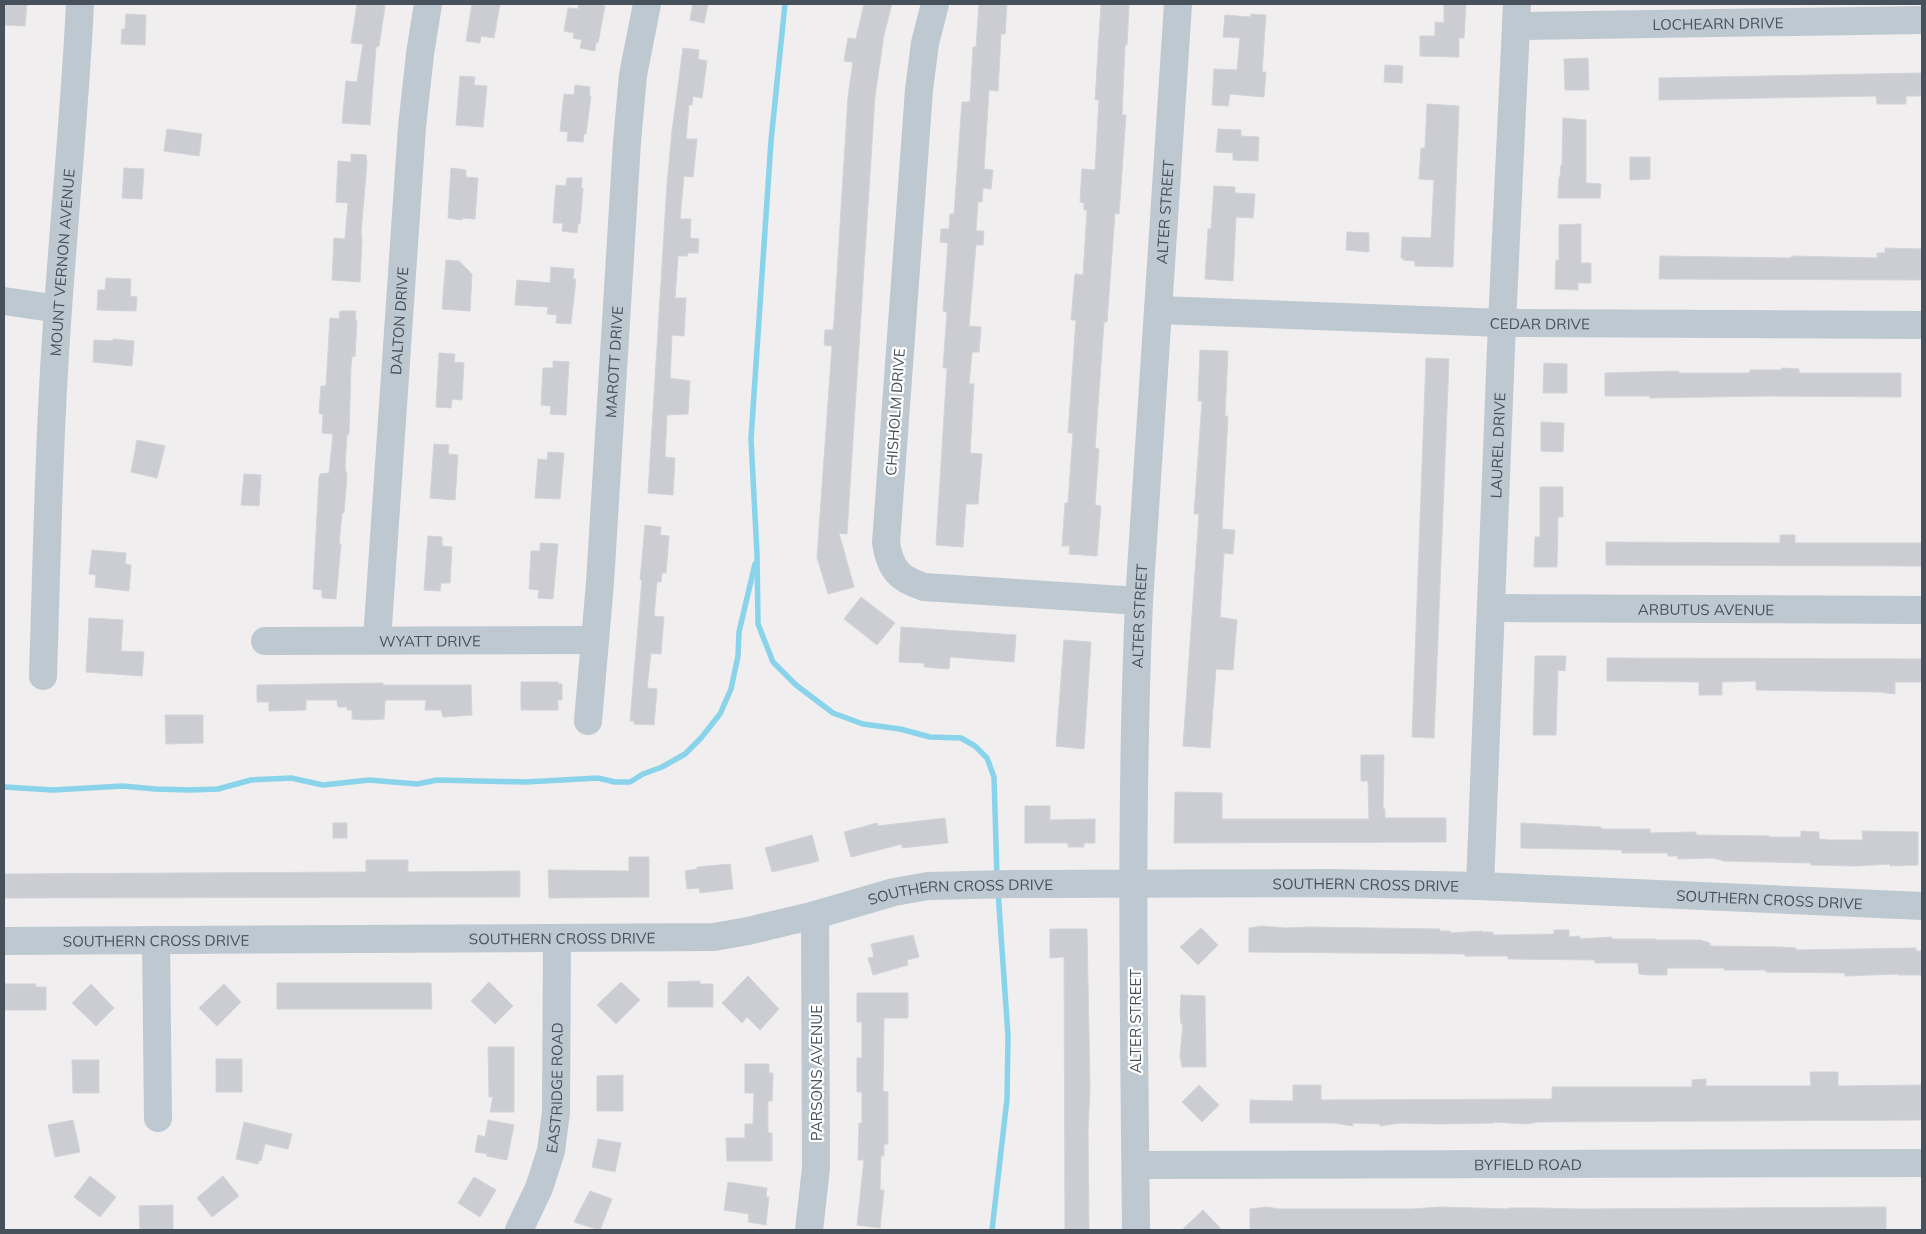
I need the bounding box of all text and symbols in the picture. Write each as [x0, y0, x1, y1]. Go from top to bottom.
street label: LOCHEARN DRIVE [1652, 13, 1784, 33]
street label: ALTER STREET [1152, 159, 1177, 265]
street label: MOUNT VERNON AVENUE [45, 168, 78, 357]
street label: DALTON DRIVE [386, 266, 412, 375]
street label: MAROTT DRIVE [601, 305, 626, 418]
street label: CEDAR DRIVE [1489, 313, 1590, 333]
street label: CHISHOLM DRIVE [881, 347, 909, 476]
street label: LAUREL DRIVE [1486, 392, 1509, 499]
street label: ALTER STREET [1127, 563, 1151, 669]
street label: ARBUTUS AVENUE [1638, 599, 1774, 619]
street label: WYATT DRIVE [379, 631, 481, 650]
street label: SOUTHERN CROSS DRIVE [1272, 873, 1459, 895]
street label: SOUTHERN CROSS DRIVE [865, 874, 1053, 909]
street label: SOUTHERN CROSS DRIVE [1676, 885, 1863, 913]
street label: SOUTHERN CROSS DRIVE [469, 928, 655, 948]
street label: SOUTHERN CROSS DRIVE [63, 930, 249, 950]
street label: ALTER STREET [1126, 969, 1145, 1073]
street label: PARSONS AVENUE [807, 1005, 826, 1141]
street label: EASTRIDGE ROAD [541, 1022, 566, 1154]
street label: BYFIELD ROAD [1474, 1154, 1582, 1174]

